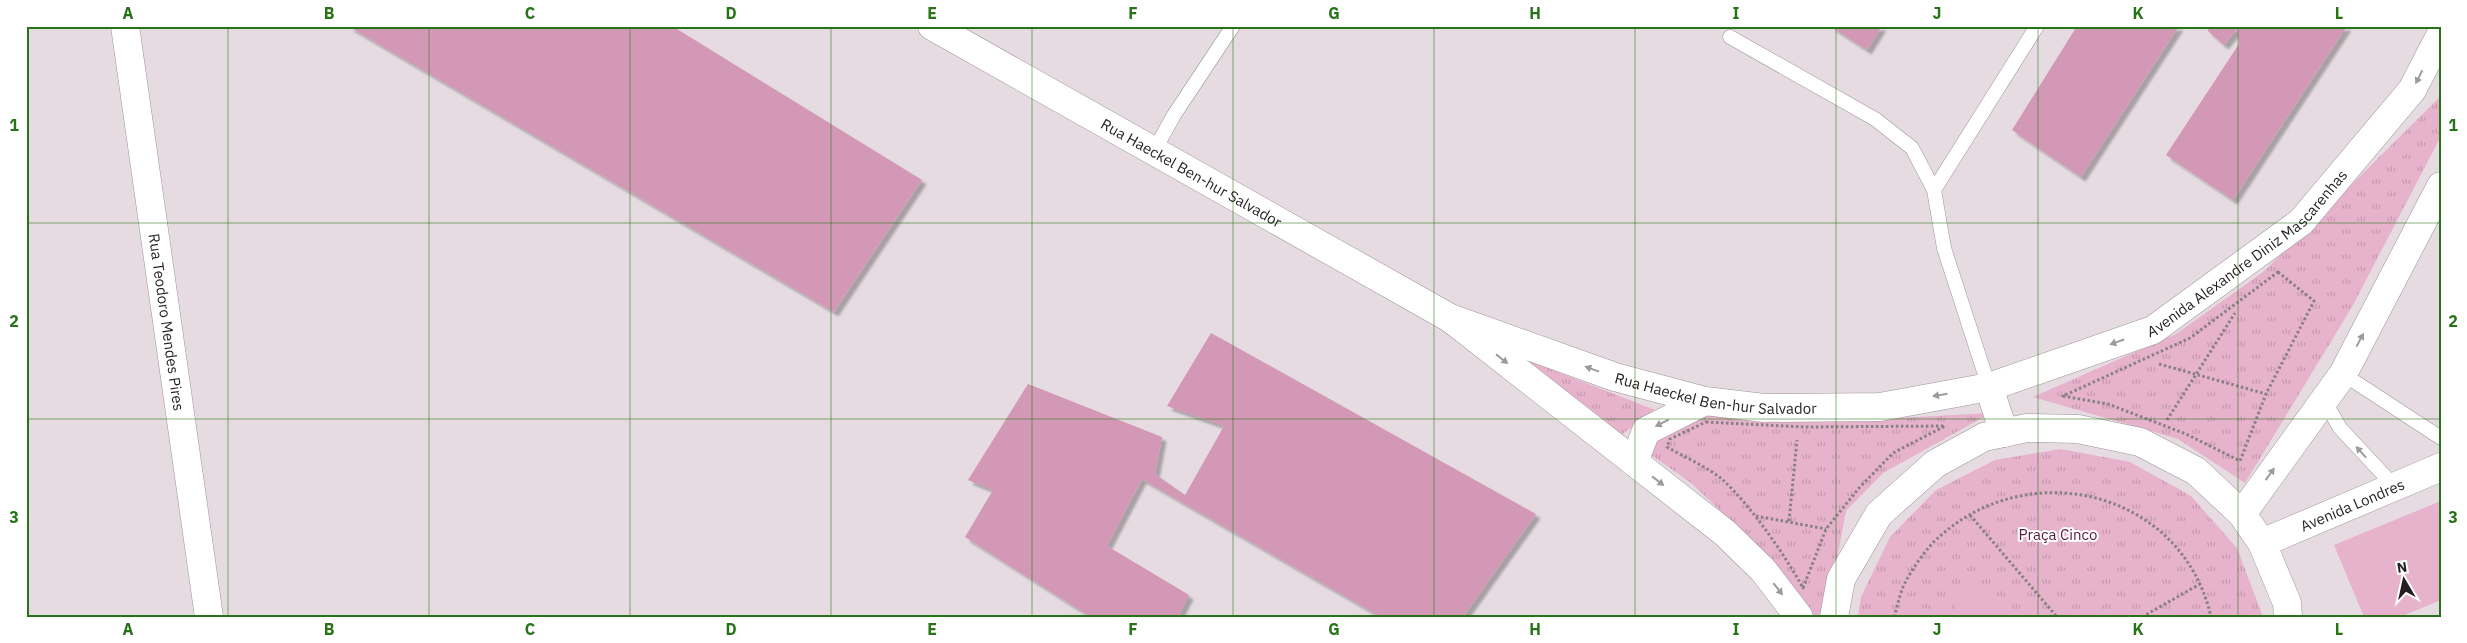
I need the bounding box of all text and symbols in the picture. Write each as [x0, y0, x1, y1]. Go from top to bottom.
text: A [123, 3, 134, 23]
text: B [324, 3, 335, 23]
text: C [525, 3, 535, 23]
text: D [725, 3, 737, 23]
text: E [927, 3, 937, 23]
text: F [1128, 3, 1138, 23]
text: G [1328, 3, 1340, 23]
text: H [1529, 3, 1541, 23]
text: I [1733, 3, 1740, 23]
text: J [1933, 3, 1941, 23]
text: K [2132, 3, 2144, 23]
text: L [2335, 3, 2343, 23]
one-way arrow [2415, 70, 2423, 85]
street label: Rua Haeckel Ben-hur Salvador [1098, 114, 1286, 231]
text: 1 [9, 115, 19, 135]
text: 1 [2448, 115, 2458, 135]
street label: Avenida Alexandre Diniz Mascarenhas [2144, 165, 2351, 341]
street label: Rua Teodoro Mendes Pires [145, 232, 189, 412]
text: 2 [9, 311, 19, 331]
text: 2 [2448, 311, 2458, 331]
one-way arrow [2356, 332, 2364, 347]
one-way arrow [2110, 339, 2125, 347]
one-way arrow [1495, 353, 1508, 364]
one-way arrow [1584, 365, 1599, 372]
street label: Rua Haeckel Ben-hur Salvador [1613, 368, 1817, 418]
one-way arrow [1932, 391, 1948, 399]
one-way arrow [1654, 419, 1669, 427]
one-way arrow [2355, 447, 2367, 459]
one-way arrow [2265, 468, 2275, 481]
street label: Avenida Londres [2297, 474, 2407, 535]
one-way arrow [1651, 475, 1664, 486]
text: 3 [9, 507, 19, 527]
text: 3 [2448, 507, 2458, 527]
park label: Praça Cinco [2019, 525, 2097, 544]
north arrow [2380, 556, 2430, 606]
text: N [2396, 557, 2408, 577]
one-way arrow [1772, 582, 1783, 595]
text: A [123, 619, 134, 639]
text: B [324, 619, 335, 639]
text: C [525, 619, 535, 639]
text: D [725, 619, 737, 639]
text: E [927, 619, 937, 639]
text: F [1128, 619, 1138, 639]
text: G [1328, 619, 1340, 639]
text: H [1529, 619, 1541, 639]
text: I [1733, 619, 1740, 639]
text: J [1933, 619, 1941, 639]
text: K [2132, 619, 2144, 639]
text: L [2335, 619, 2343, 639]

